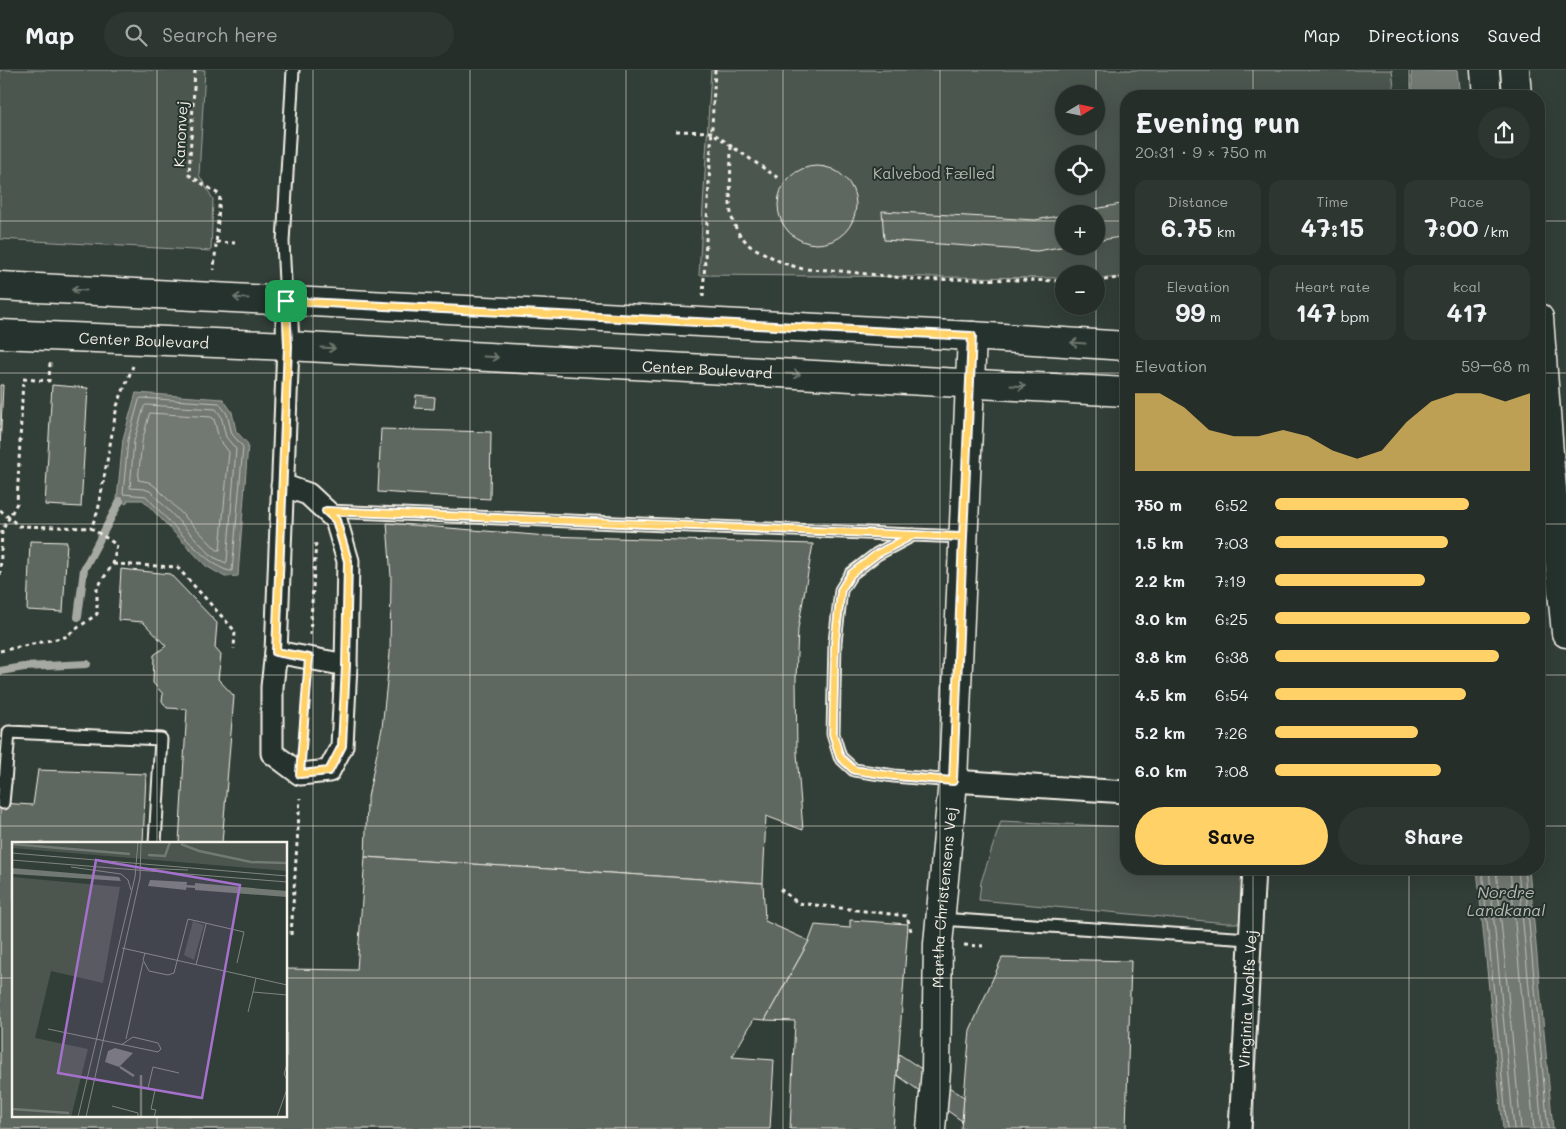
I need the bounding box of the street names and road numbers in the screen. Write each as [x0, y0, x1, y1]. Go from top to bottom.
street label: Kanonvej [168, 100, 192, 168]
street label: Center Boulevard [78, 327, 209, 353]
street label: Center Boulevard [641, 355, 773, 383]
street label: Martha Christensens Vej [927, 806, 961, 988]
street label: Virginia Woolfs Vej [1233, 929, 1261, 1069]

